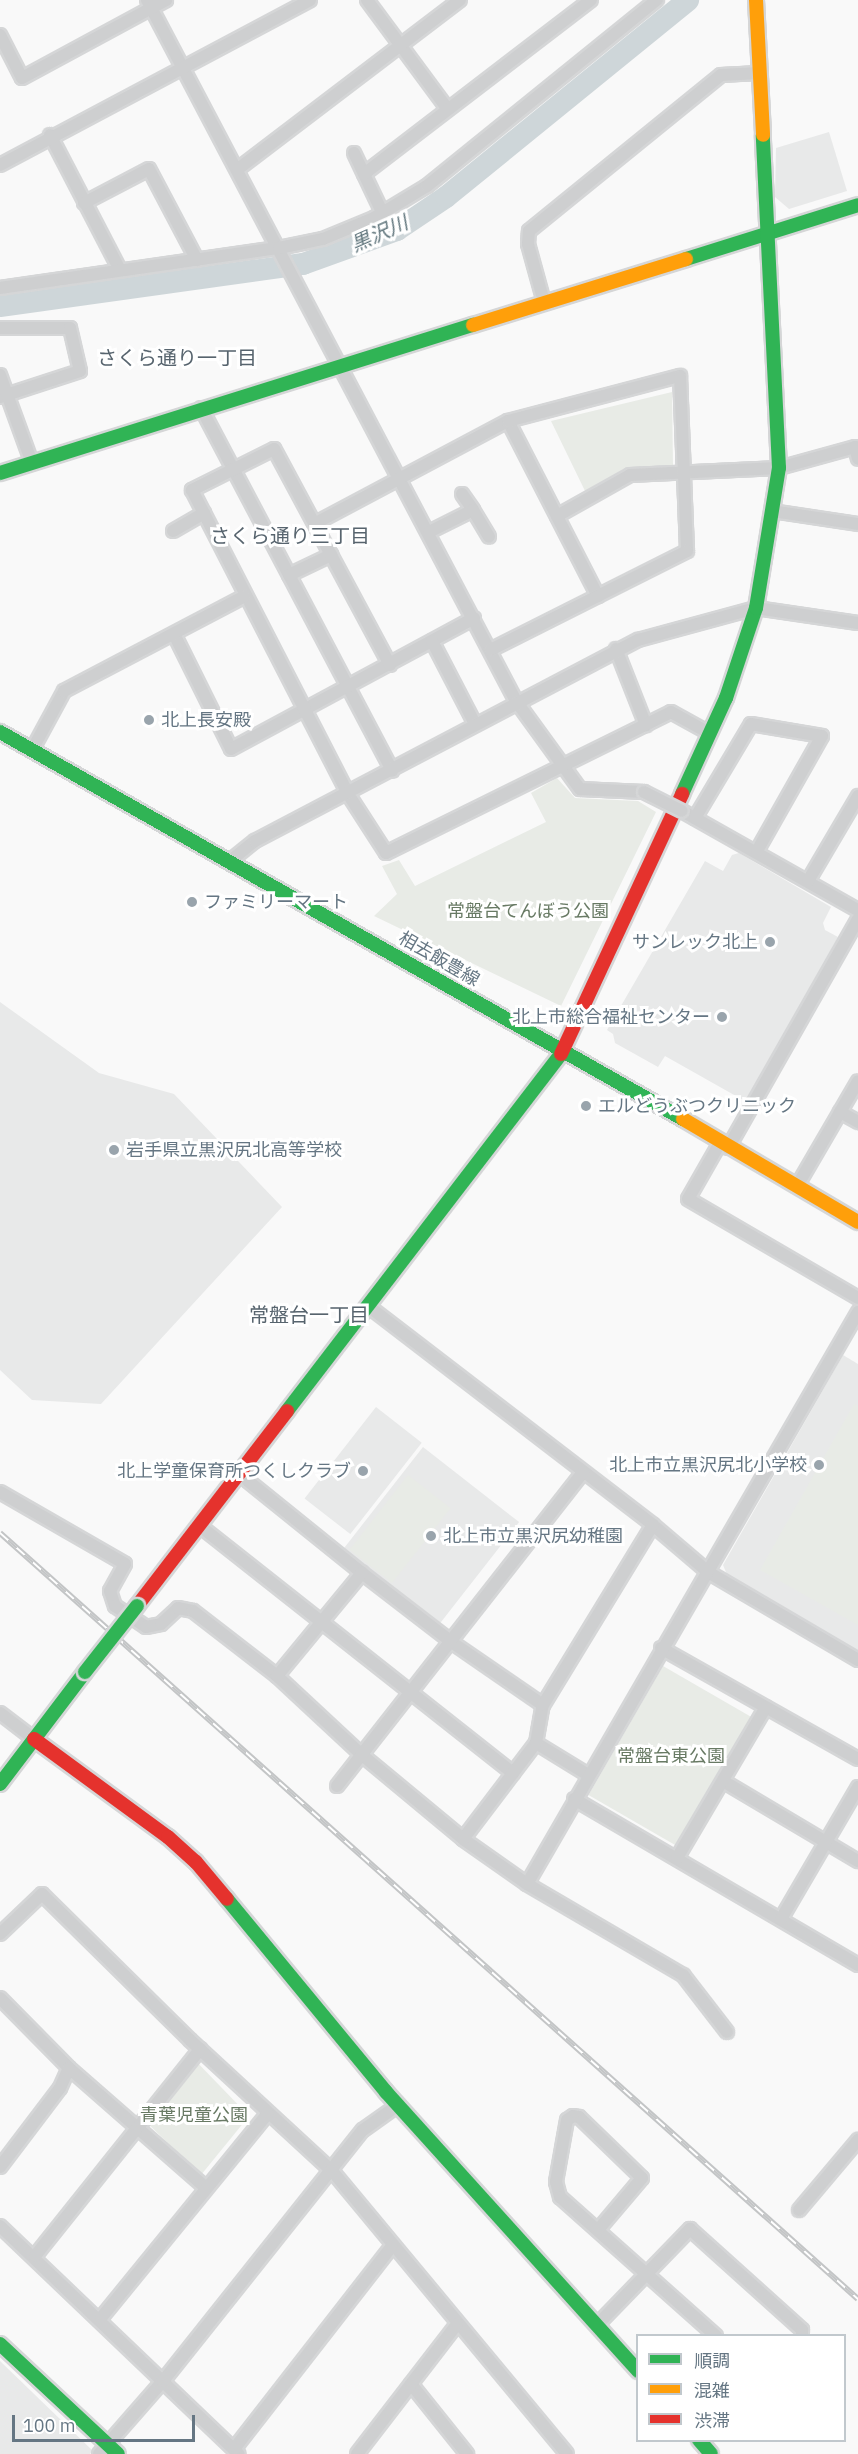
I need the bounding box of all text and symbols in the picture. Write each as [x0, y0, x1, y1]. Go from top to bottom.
water label: 黒沢川 [347, 210, 411, 256]
district label: さくら通り一丁目 [97, 345, 257, 369]
district label: さくら通り三丁目 [210, 523, 370, 547]
place label: 北上長安殿 [161, 709, 251, 731]
marker: 北上長安殿 [142, 713, 156, 727]
place label: ファミリーマート [204, 891, 348, 913]
marker: ファミリーマート [185, 895, 199, 909]
park label: 常盤台てんぼう公園 [447, 900, 609, 922]
street label: 相去飯豊線 [395, 927, 483, 991]
place label: サンレック北上 [632, 931, 758, 953]
marker: サンレック北上 [763, 935, 777, 949]
place label: 北上市総合福祉センター [512, 1006, 710, 1028]
marker: 北上市総合福祉センター [715, 1010, 729, 1024]
place label: エルどうぶつクリニック [598, 1095, 796, 1117]
marker: エルどうぶつクリニック [579, 1099, 593, 1113]
place label: 岩手県立黒沢尻北高等学校 [126, 1139, 342, 1161]
marker: 岩手県立黒沢尻北高等学校 [107, 1143, 121, 1157]
district label: 常盤台一丁目 [249, 1302, 369, 1326]
place label: 北上市立黒沢尻北小学校 [609, 1454, 807, 1476]
marker: 北上市立黒沢尻北小学校 [812, 1458, 826, 1472]
place label: 北上学童保育所つくしクラブ [117, 1460, 351, 1482]
marker: 北上学童保育所つくしクラブ [356, 1464, 370, 1478]
place label: 北上市立黒沢尻幼稚園 [443, 1525, 623, 1547]
marker: 北上市立黒沢尻幼稚園 [424, 1529, 438, 1543]
park label: 常盤台東公園 [617, 1745, 725, 1767]
park label: 青葉児童公園 [140, 2104, 248, 2126]
legend [636, 2334, 846, 2442]
text: 順調 [694, 2349, 730, 2372]
text: 混雑 [694, 2379, 730, 2402]
scale bar [15, 2403, 198, 2441]
text: 渋滞 [694, 2409, 730, 2432]
text: 100 m [23, 2414, 75, 2437]

